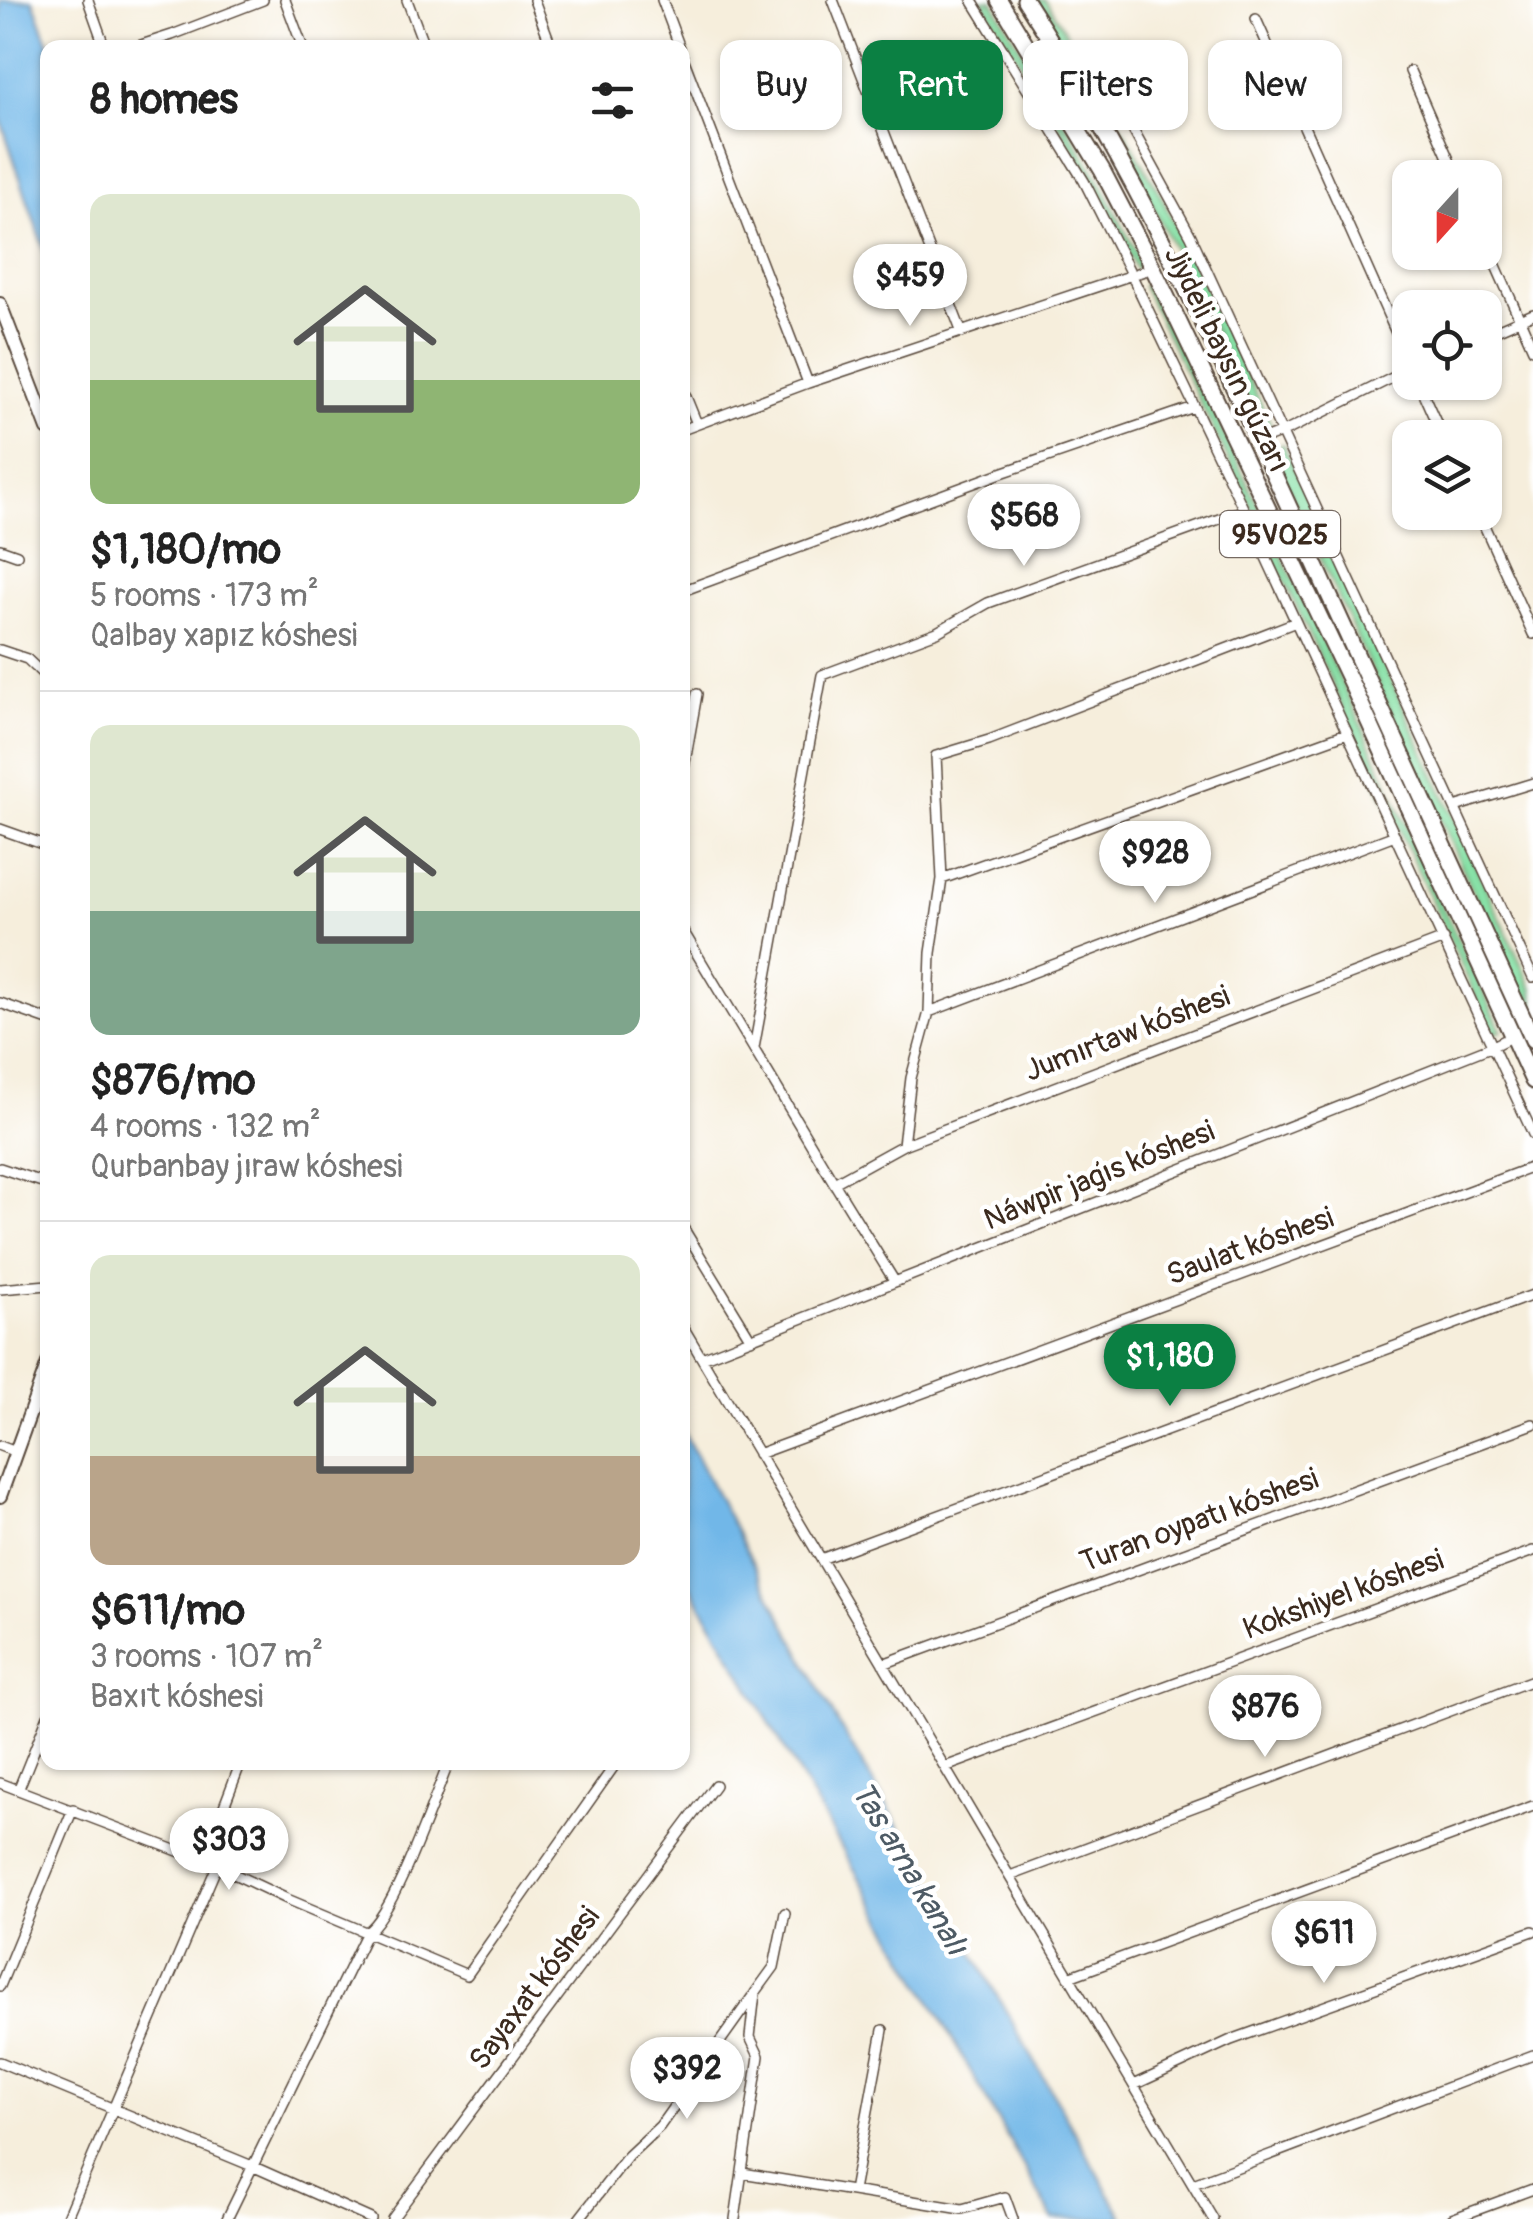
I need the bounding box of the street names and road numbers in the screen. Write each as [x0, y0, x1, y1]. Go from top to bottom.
street label: Jiydeli baysın gúzarı [1156, 240, 1297, 478]
road number: 95V025 [1220, 511, 1340, 557]
street label: Jumırtaw kóshesi [1019, 977, 1235, 1090]
street label: Náwpir jaǵıs kóshesi [979, 1112, 1220, 1239]
street label: Saulat kóshesi [1162, 1199, 1339, 1294]
street label: Turan oypatı kóshesi [1075, 1460, 1323, 1581]
street label: Kokshiyel kóshesi [1238, 1541, 1449, 1648]
street label: Sayaxat kóshesi [461, 1899, 608, 2077]

